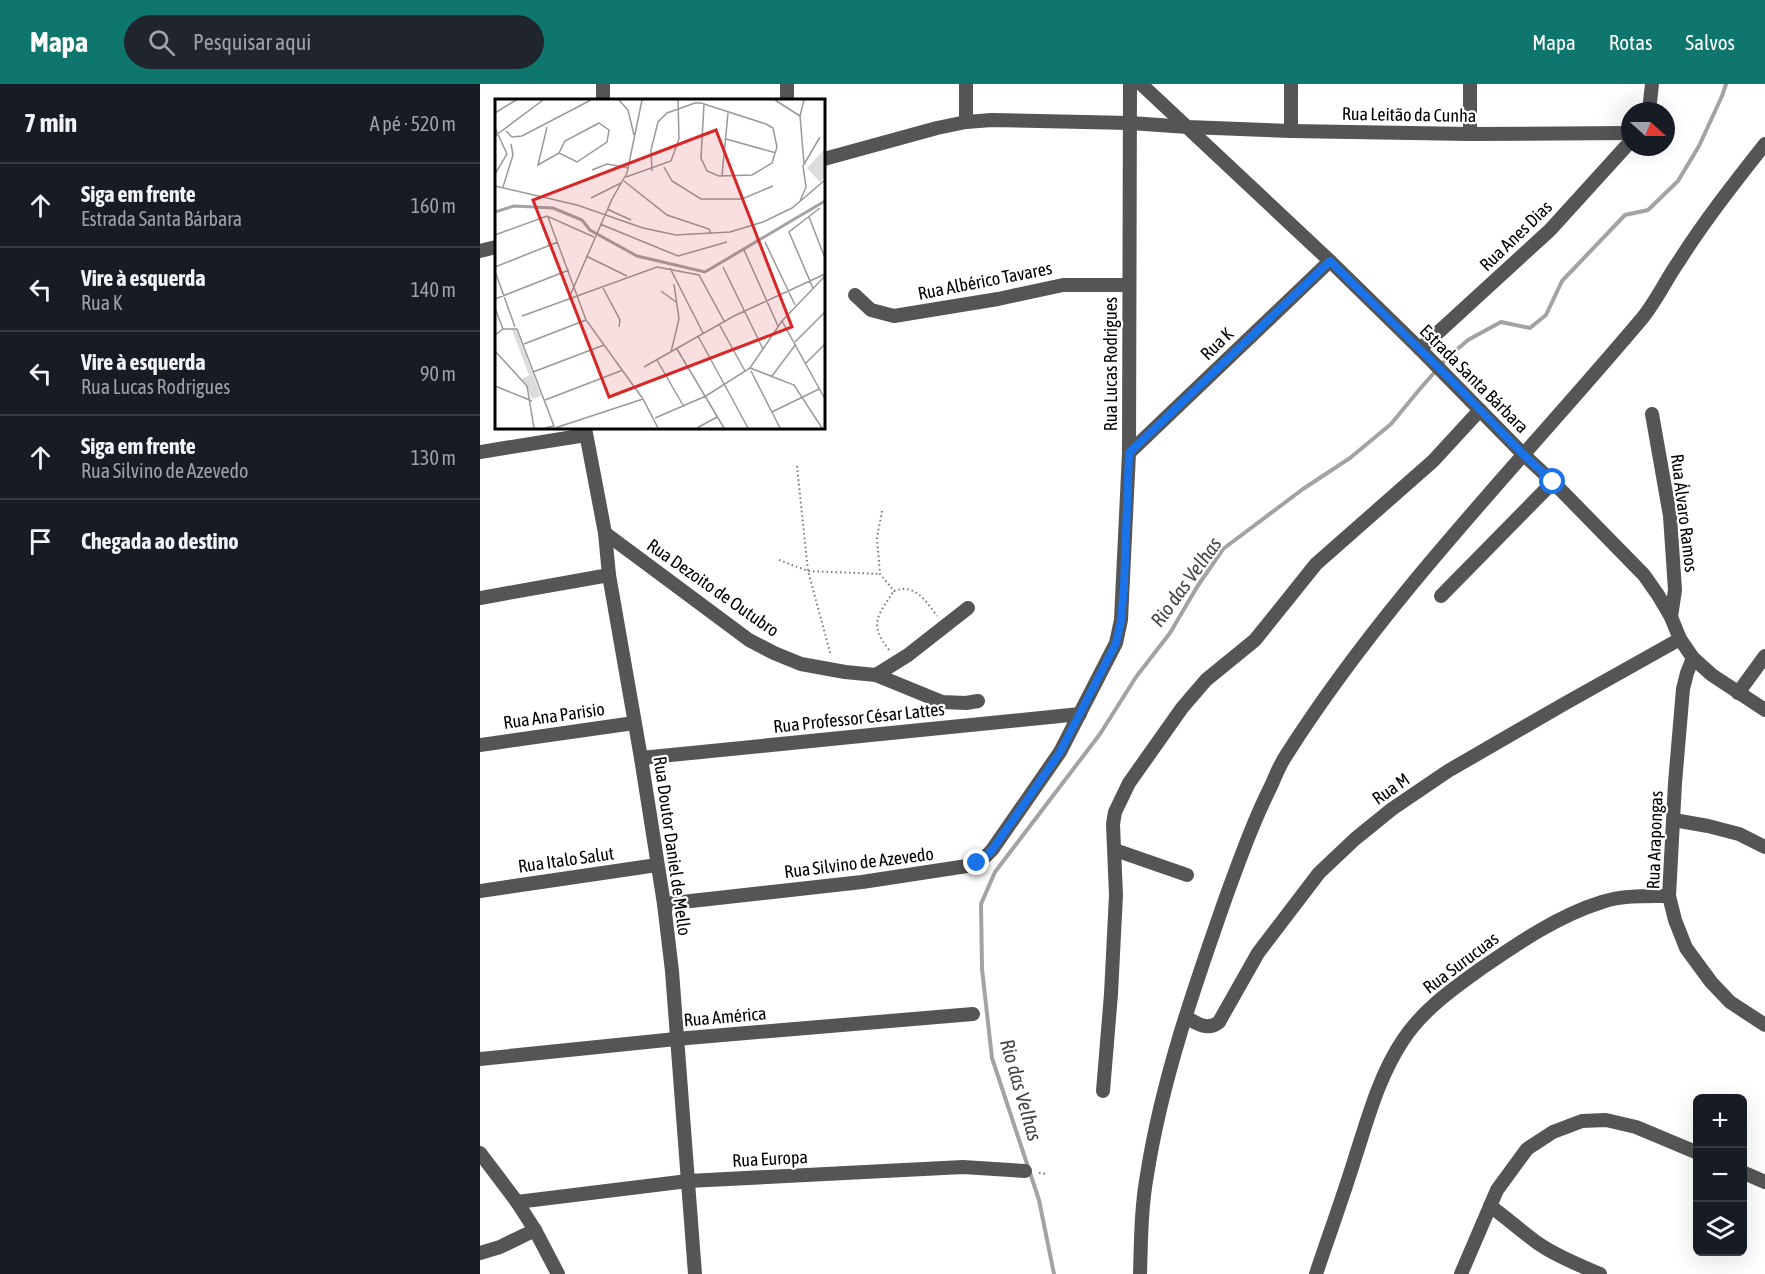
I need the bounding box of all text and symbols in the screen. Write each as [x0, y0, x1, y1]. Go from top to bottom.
search box [124, 15, 544, 69]
text: Mapa [30, 26, 88, 58]
icon: search [145, 26, 178, 59]
text: Pesquisar aqui [193, 29, 311, 55]
text: Mapa [1532, 30, 1576, 54]
text: Rotas [1609, 30, 1652, 54]
text: Salvos [1685, 30, 1735, 54]
inset map [495, 99, 825, 429]
north arrow [1621, 102, 1675, 156]
street label: Rua Leitão da Cunha [1342, 103, 1476, 126]
text: 7 min [24, 108, 77, 138]
text: A pé · 520 m [370, 112, 456, 135]
text: Siga em frente [81, 181, 196, 207]
icon: ahead [24, 189, 57, 222]
text: 160 m [411, 194, 456, 217]
street label: Rua Anes Dias [1475, 196, 1556, 275]
text: Estrada Santa Bárbara [81, 207, 242, 230]
street label: Rua Albérico Tavares [916, 257, 1054, 304]
text: Vire à esquerda [81, 265, 206, 291]
icon: left [24, 273, 57, 306]
text: 140 m [411, 278, 456, 301]
text: Rua K [81, 291, 123, 314]
street label: Rua Lucas Rodrigues [1100, 297, 1121, 431]
street label: Estrada Santa Bárbara [1416, 320, 1533, 437]
street label: Rua K [1196, 323, 1238, 364]
text: Vire à esquerda [81, 349, 206, 375]
icon: left [24, 357, 57, 390]
text: 90 m [420, 362, 456, 385]
text: Rua Lucas Rodrigues [81, 375, 230, 398]
text: Siga em frente [81, 433, 196, 459]
icon: ahead [24, 441, 57, 474]
text: 130 m [411, 446, 456, 469]
street label: Rua Álvaro Ramos [1667, 453, 1702, 573]
text: Rua Silvino de Azevedo [81, 459, 248, 482]
route start [1539, 468, 1565, 494]
icon: arrive [24, 525, 57, 558]
text: Chegada ao destino [81, 528, 239, 554]
water label: Rio das Velhas [1145, 532, 1226, 631]
street label: Rua Dezoito de Outubro [643, 534, 783, 641]
street label: Rua Ana Parisio [502, 698, 606, 733]
street label: Rua Professor César Lattes [772, 698, 946, 737]
street label: Rua Doutor Daniel de Mello [650, 755, 695, 937]
street label: Rua M [1368, 768, 1413, 809]
street label: Rua Arapongas [1642, 790, 1667, 890]
street label: Rua Italo Salut [517, 842, 615, 877]
street label: Rua Silvino de Azevedo [783, 843, 935, 882]
route end [963, 849, 989, 875]
street label: Rua Surucuas [1419, 927, 1503, 998]
street label: Rua América [683, 1002, 767, 1031]
water label: Rio das Velhas [996, 1036, 1047, 1143]
map controls [1693, 1094, 1747, 1256]
button: + [1693, 1094, 1747, 1148]
street label: Rua Europa [732, 1146, 808, 1171]
button: − [1693, 1148, 1747, 1202]
button: layers [1693, 1202, 1747, 1256]

